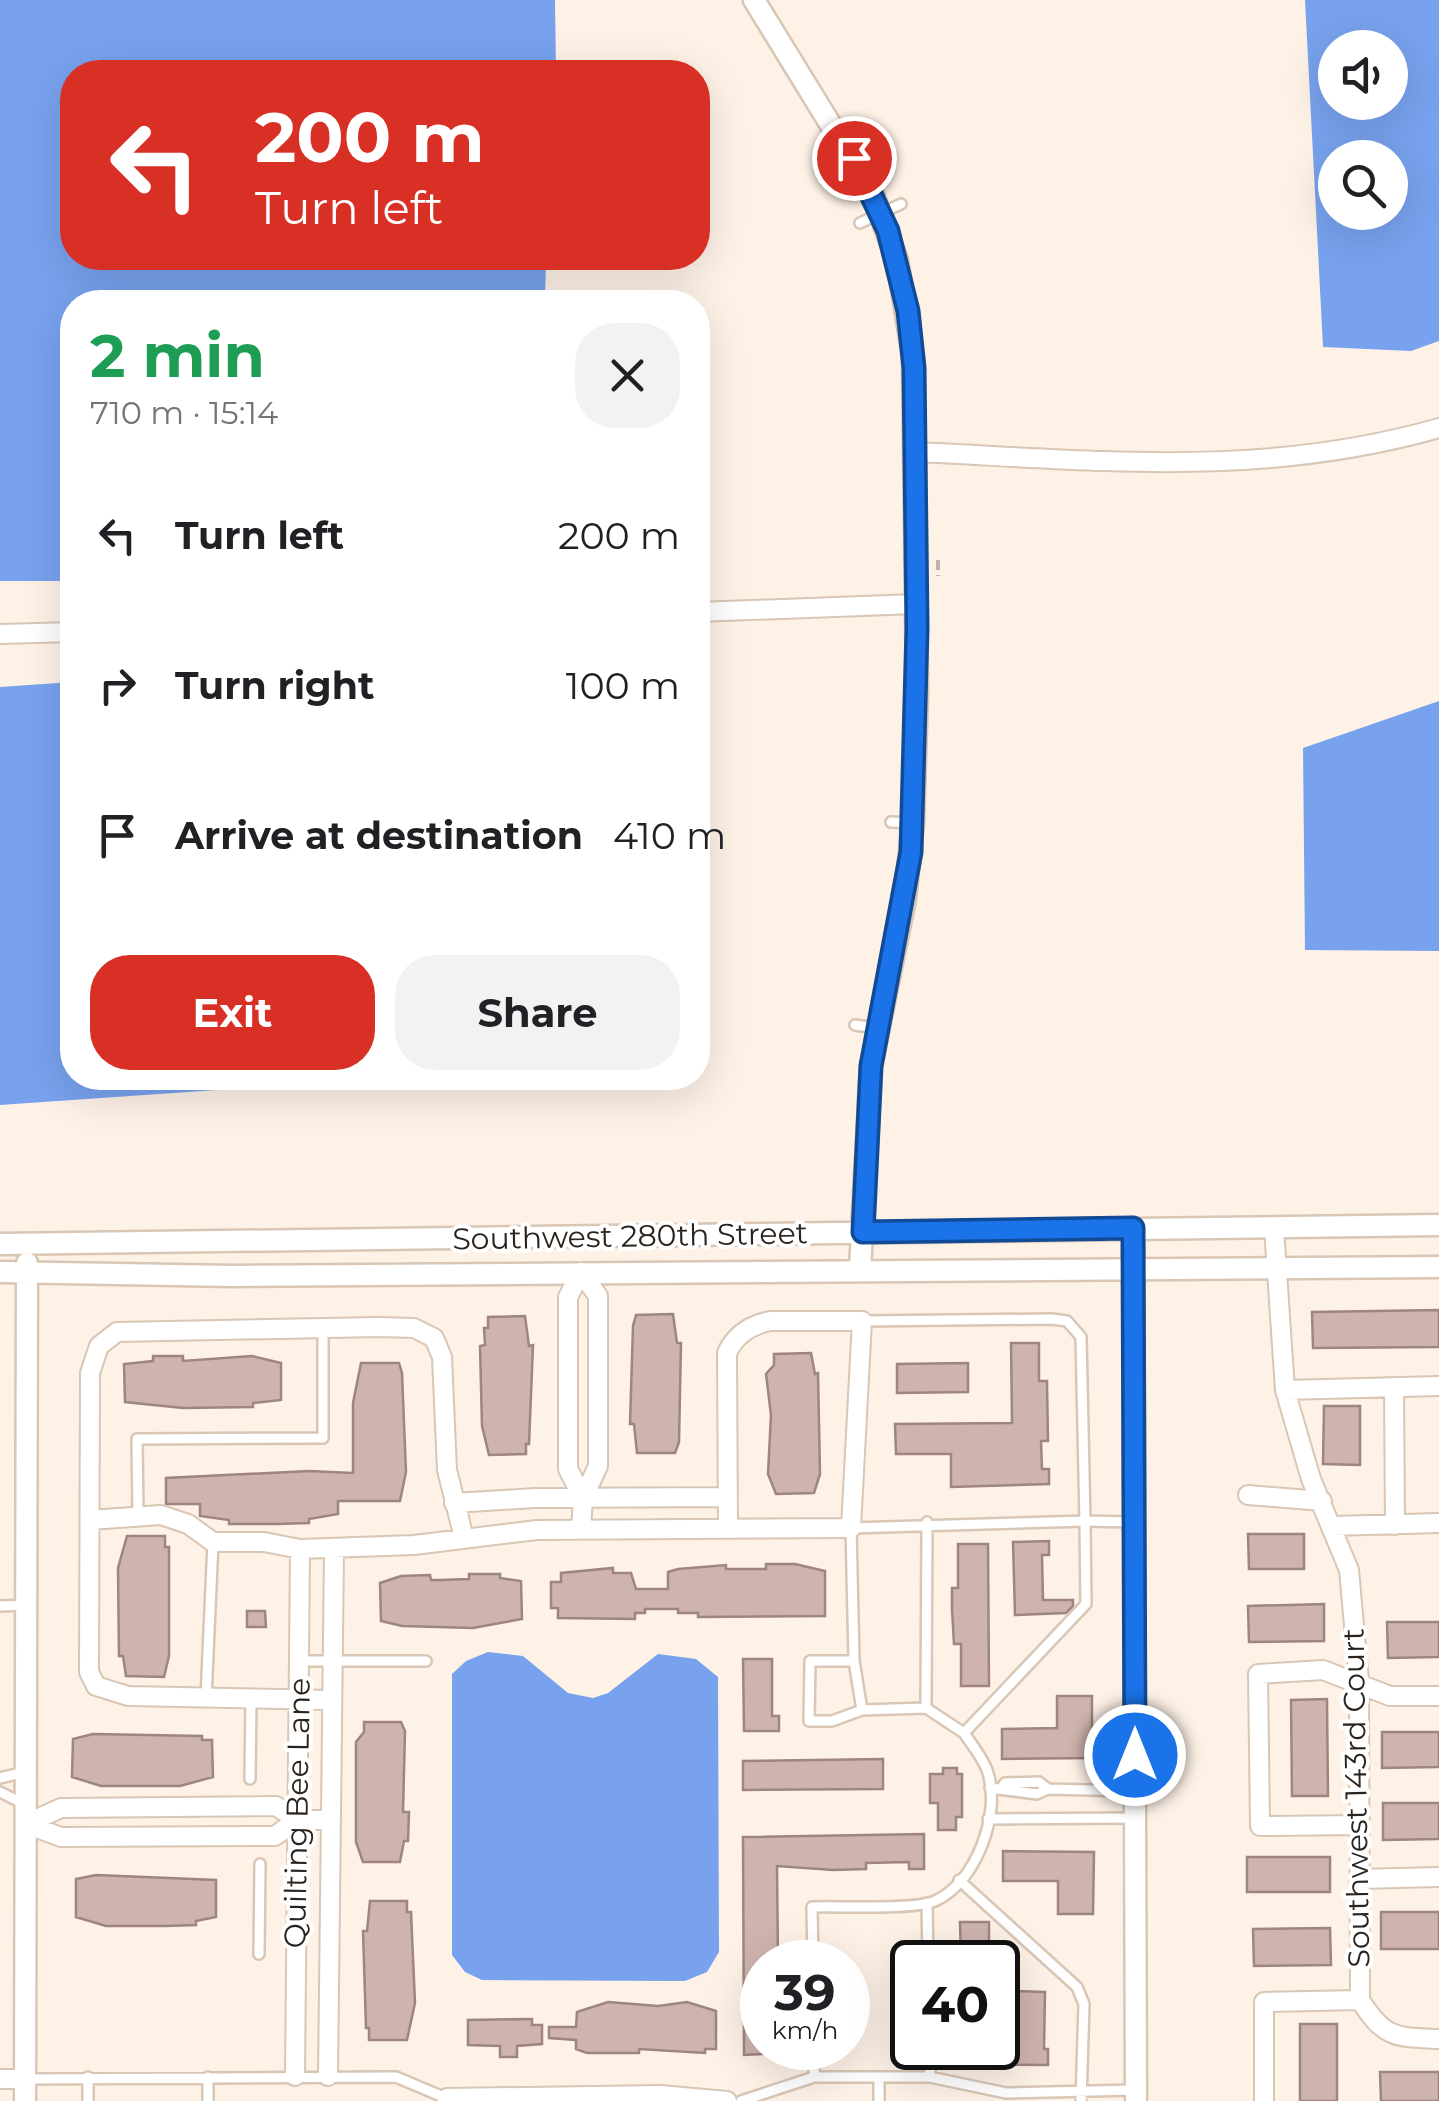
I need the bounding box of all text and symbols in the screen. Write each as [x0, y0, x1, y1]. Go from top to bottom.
map controls [1318, 30, 1408, 230]
button: sound [1318, 30, 1408, 120]
text: 200 m [255, 94, 485, 180]
icon: left [90, 100, 220, 230]
pin [812, 116, 897, 201]
icon: arrive [827, 131, 882, 186]
button: search [1318, 140, 1408, 230]
text: Turn left [255, 180, 443, 235]
text: 2 min [90, 319, 265, 392]
button: close [575, 323, 680, 428]
text: 710 m · 15:14 [90, 393, 278, 432]
icon: left [90, 508, 145, 563]
text: Turn left [175, 512, 344, 559]
text: 200 m [558, 512, 680, 559]
icon: right [90, 658, 145, 713]
text: Turn right [175, 662, 374, 709]
text: 100 m [566, 662, 680, 709]
icon: arrive [90, 808, 145, 863]
text: Arrive at destination [175, 812, 583, 859]
text: 410 m [613, 812, 726, 859]
button: Exit [90, 955, 375, 1070]
button: Share [395, 955, 680, 1070]
street label: Southwest 280th Street [452, 1214, 808, 1258]
street label: Southwest 143rd Court [1335, 1628, 1377, 1968]
street label: Quilting Bee Lane [276, 1677, 318, 1949]
position arrow [1083, 1703, 1187, 1807]
speed limit sign: 40 [890, 1940, 1020, 2070]
text: 39 [774, 1962, 836, 2023]
text: km/h [772, 2015, 838, 2045]

